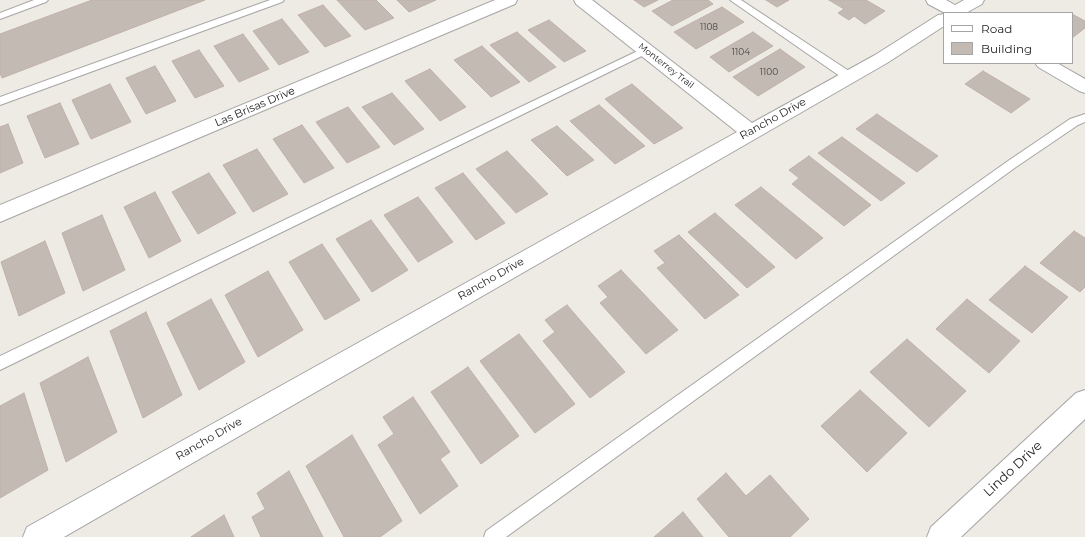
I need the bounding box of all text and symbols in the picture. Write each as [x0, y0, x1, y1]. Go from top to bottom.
legend [943, 12, 1073, 64]
text: Road [981, 21, 1012, 36]
house number: 1108 [700, 22, 718, 32]
street label: Monterrey Trail [636, 41, 696, 91]
text: Building [981, 41, 1032, 56]
house number: 1104 [732, 47, 750, 57]
house number: 1100 [760, 67, 778, 77]
street label: Las Brisas Drive [213, 84, 297, 130]
street label: Rancho Drive [737, 95, 809, 143]
street label: Rancho Drive [456, 255, 526, 303]
street label: Rancho Drive [174, 415, 244, 463]
street label: Lindo Drive [980, 438, 1046, 500]

